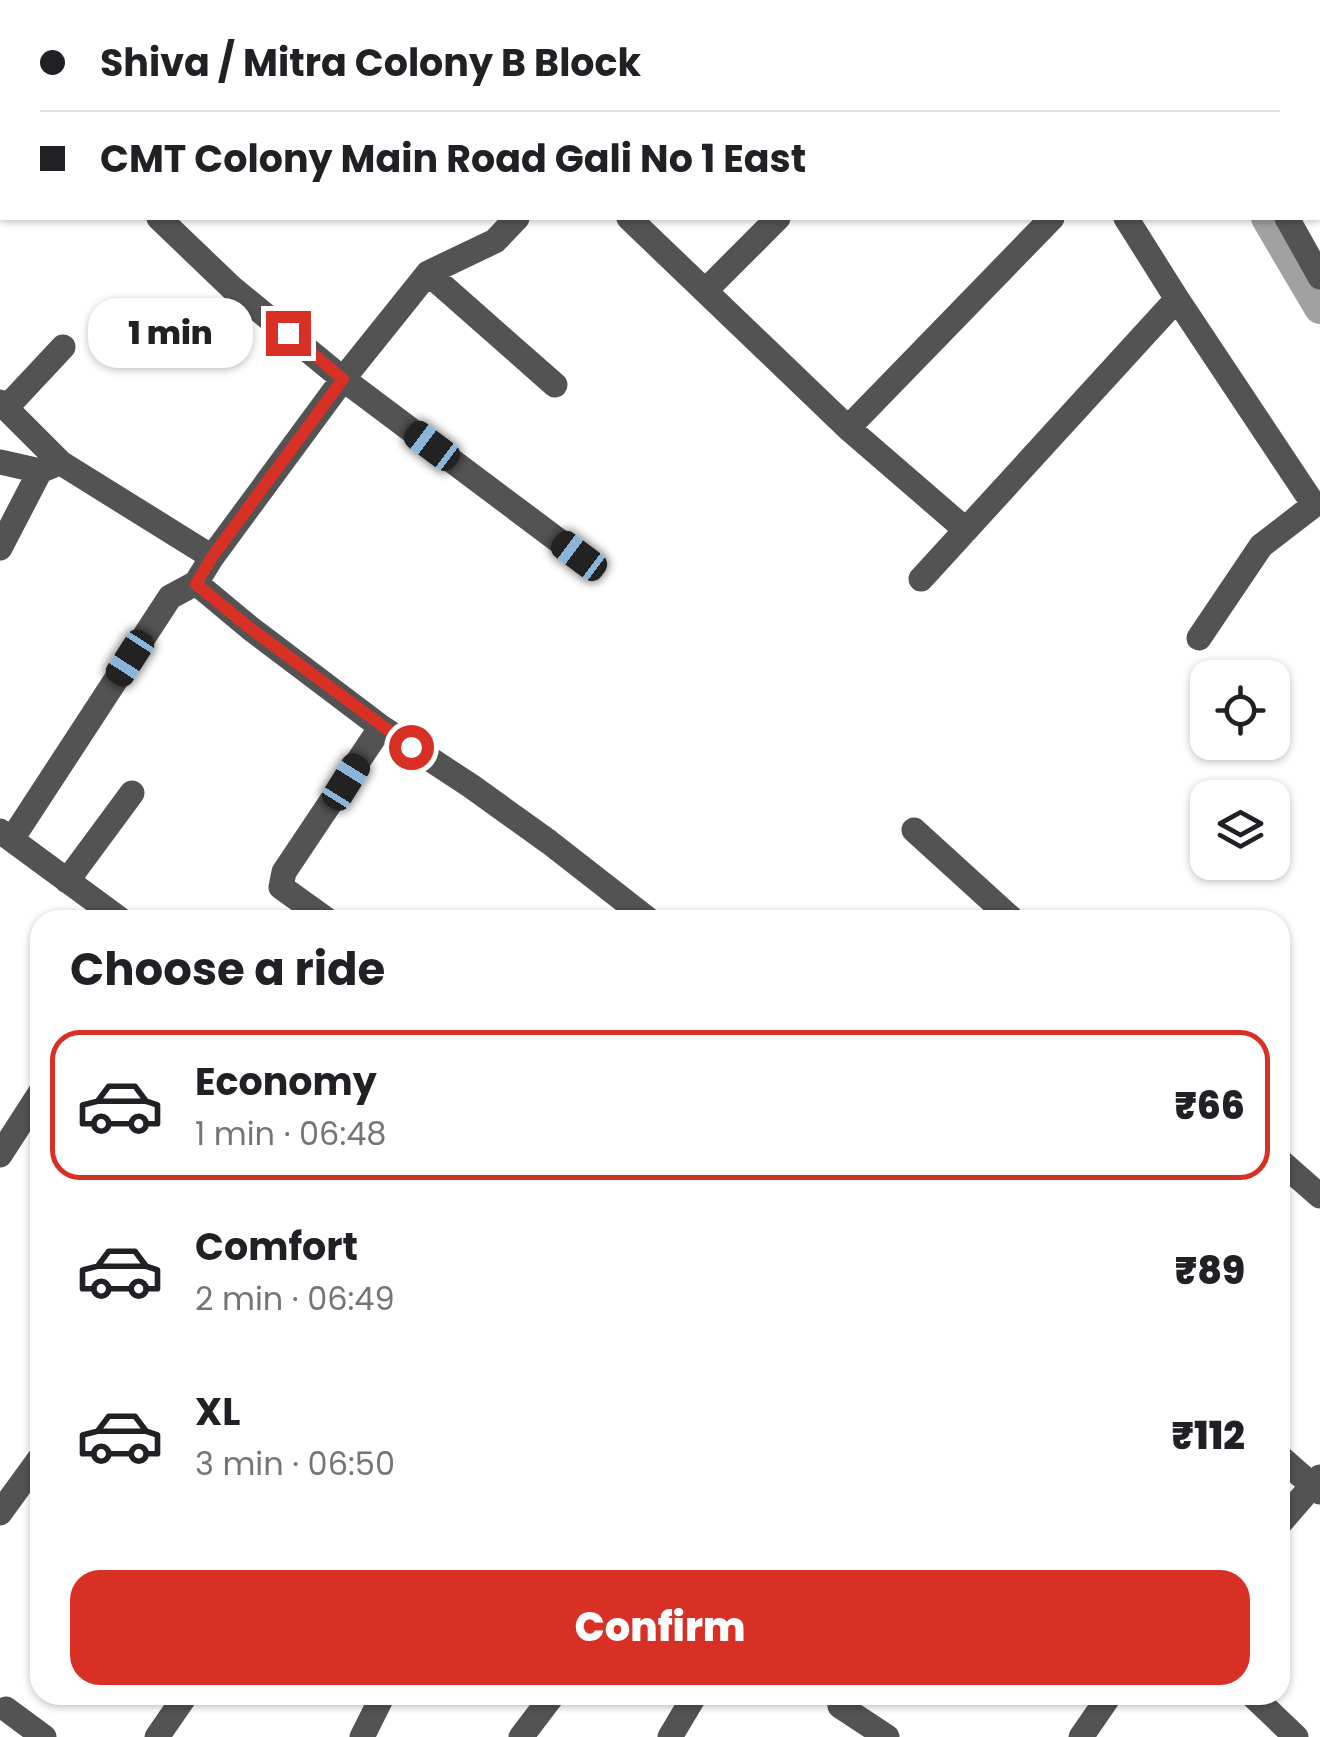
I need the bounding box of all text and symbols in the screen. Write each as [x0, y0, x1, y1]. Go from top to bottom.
text: Shiva / Mitra Colony B Block [100, 36, 641, 89]
text: CMT Colony Main Road Gali No 1 East [100, 132, 806, 185]
callout: 1 min [88, 298, 253, 368]
text: 1 min [128, 310, 213, 355]
route end [266, 311, 311, 356]
car [399, 416, 465, 476]
car [546, 526, 612, 586]
car [101, 625, 159, 691]
map controls [1190, 660, 1290, 880]
button: locate [1190, 660, 1290, 760]
route start [389, 725, 434, 770]
car [317, 749, 375, 815]
button: layers [1190, 780, 1290, 880]
text: Choose a ride [70, 938, 385, 1001]
text: Economy [195, 1055, 377, 1108]
icon: car [75, 1060, 165, 1150]
text: ₹66 [1174, 1079, 1245, 1132]
text: 1 min · 06:48 [195, 1111, 387, 1156]
text: Comfort [195, 1220, 358, 1273]
icon: car [75, 1225, 165, 1315]
text: ₹89 [1175, 1244, 1245, 1297]
text: 2 min · 06:49 [195, 1276, 395, 1321]
text: XL [195, 1385, 240, 1438]
icon: car [75, 1390, 165, 1480]
text: ₹112 [1172, 1409, 1245, 1462]
text: 3 min · 06:50 [195, 1441, 395, 1486]
button: Confirm [70, 1570, 1250, 1685]

